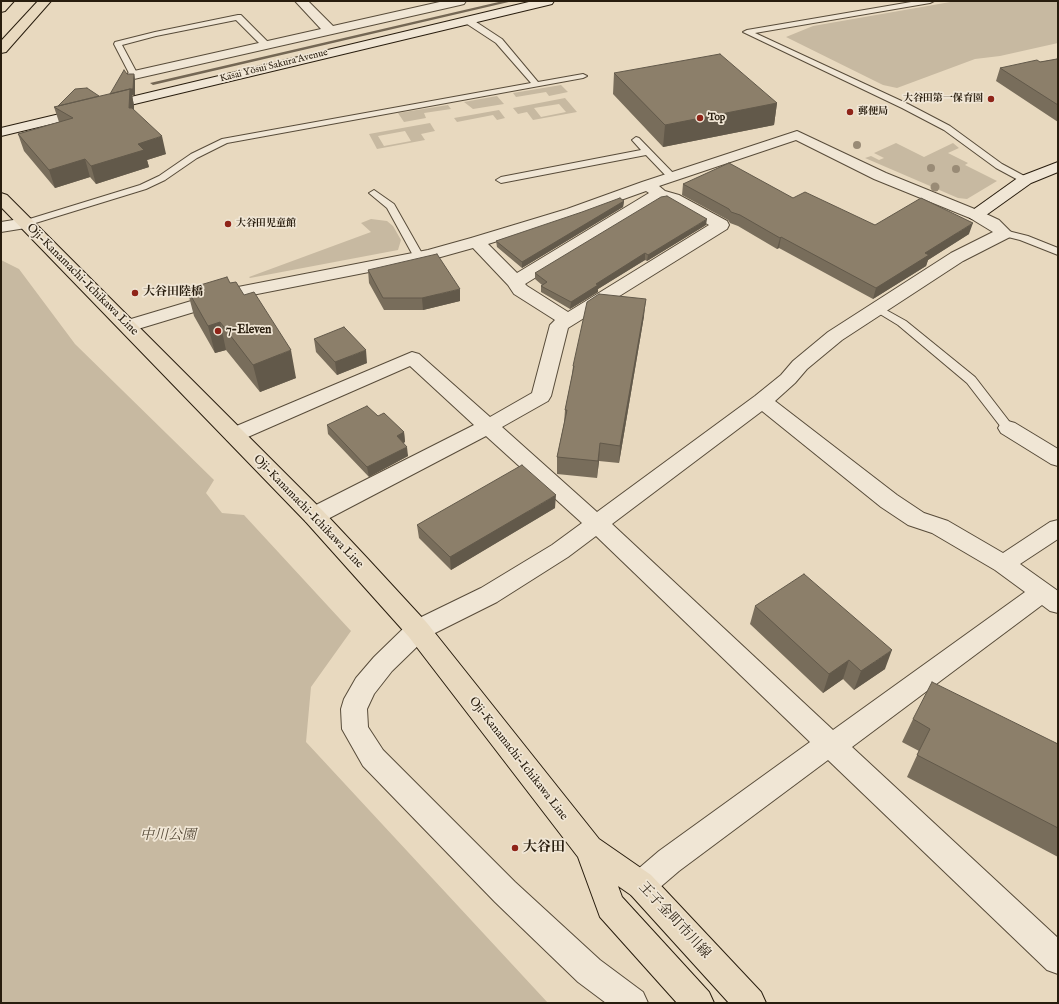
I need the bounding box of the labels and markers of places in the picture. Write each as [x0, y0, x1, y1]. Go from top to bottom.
place label: 大谷田第一保育園 [903, 93, 983, 105]
marker: 大谷田第一保育園 [986, 94, 996, 104]
place label: 郵便局 [858, 106, 888, 118]
marker: 郵便局 [845, 107, 855, 117]
place label: Top [708, 112, 725, 124]
marker: Top [695, 113, 705, 123]
place label: 大谷田児童館 [236, 218, 296, 230]
marker: 大谷田児童館 [223, 219, 233, 229]
place label: 大谷田陸橋 [143, 286, 203, 300]
marker: 大谷田陸橋 [130, 288, 140, 298]
place label: 7-Eleven [226, 324, 271, 338]
marker: 7-Eleven [213, 326, 223, 336]
place label: 大谷田 [523, 840, 565, 856]
marker: 大谷田 [510, 843, 520, 853]

